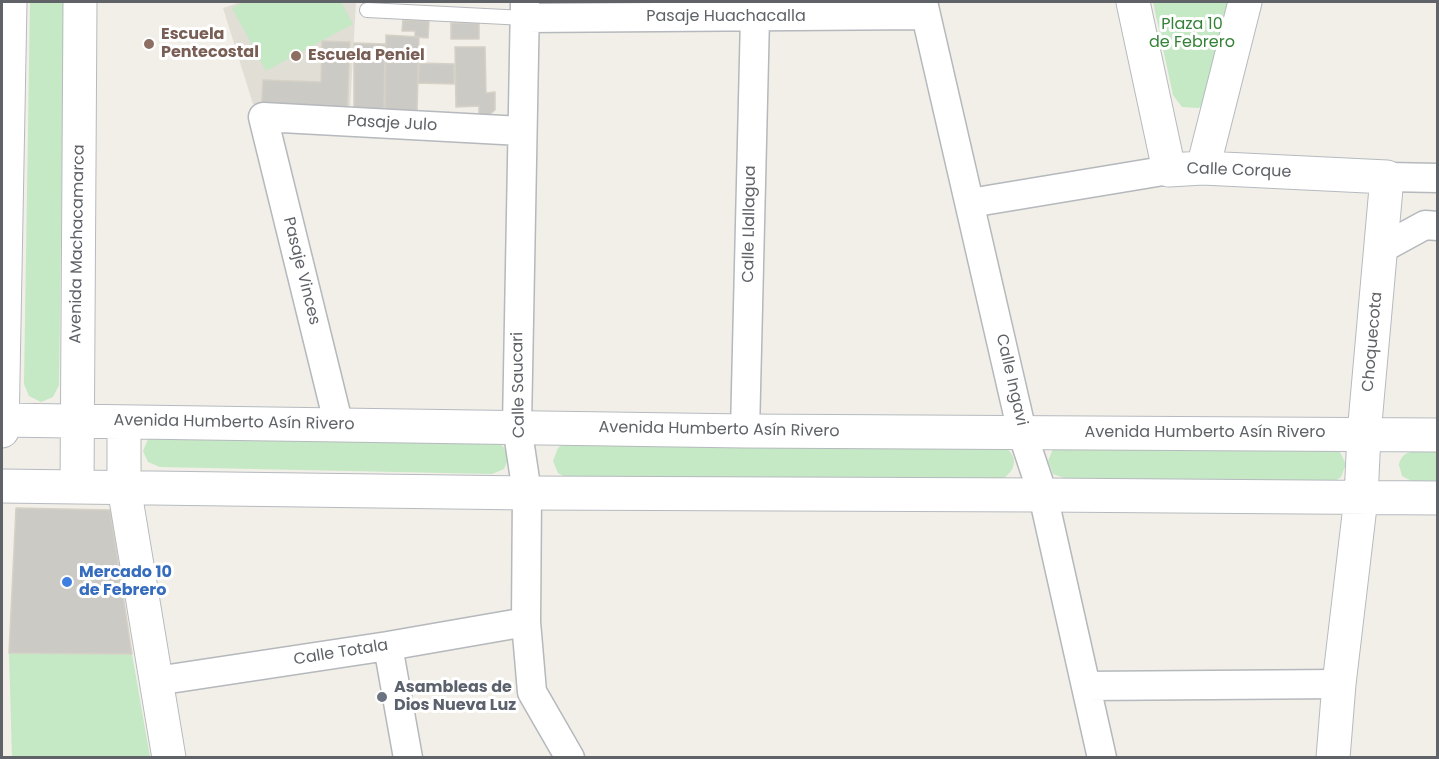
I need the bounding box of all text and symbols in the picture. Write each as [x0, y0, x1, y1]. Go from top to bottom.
street label: Pasaje Huachacalla [646, 7, 806, 27]
park label: Plaza 10 de Febrero [1149, 15, 1235, 53]
place label: Escuela Pentecostal [161, 25, 259, 63]
marker: Escuela Pentecostal [142, 37, 156, 51]
place label: Escuela Peniel [308, 46, 425, 66]
marker: Escuela Peniel [289, 49, 303, 63]
street label: Pasaje Julo [346, 112, 438, 136]
street label: Avenida Machacamarca [67, 144, 89, 344]
street label: Calle Corque [1186, 160, 1292, 182]
street label: Calle Llallagua [739, 165, 761, 283]
street label: Pasaje Vinces [278, 215, 324, 327]
street label: Choquecota [1359, 291, 1387, 393]
street label: Calle Saucari [508, 332, 530, 438]
street label: Calle Ingavi [991, 332, 1031, 428]
street label: Avenida Humberto Asín Rivero [113, 411, 355, 435]
street label: Avenida Humberto Asín Rivero [598, 418, 840, 442]
street label: Avenida Humberto Asín Rivero [1085, 423, 1325, 443]
place label: Mercado 10 de Febrero [79, 563, 172, 601]
marker: Mercado 10 de Febrero [60, 575, 74, 589]
street label: Calle Totala [292, 636, 390, 670]
place label: Asambleas de Dios Nueva Luz [394, 678, 516, 716]
marker: Asambleas de Dios Nueva Luz [375, 690, 389, 704]

